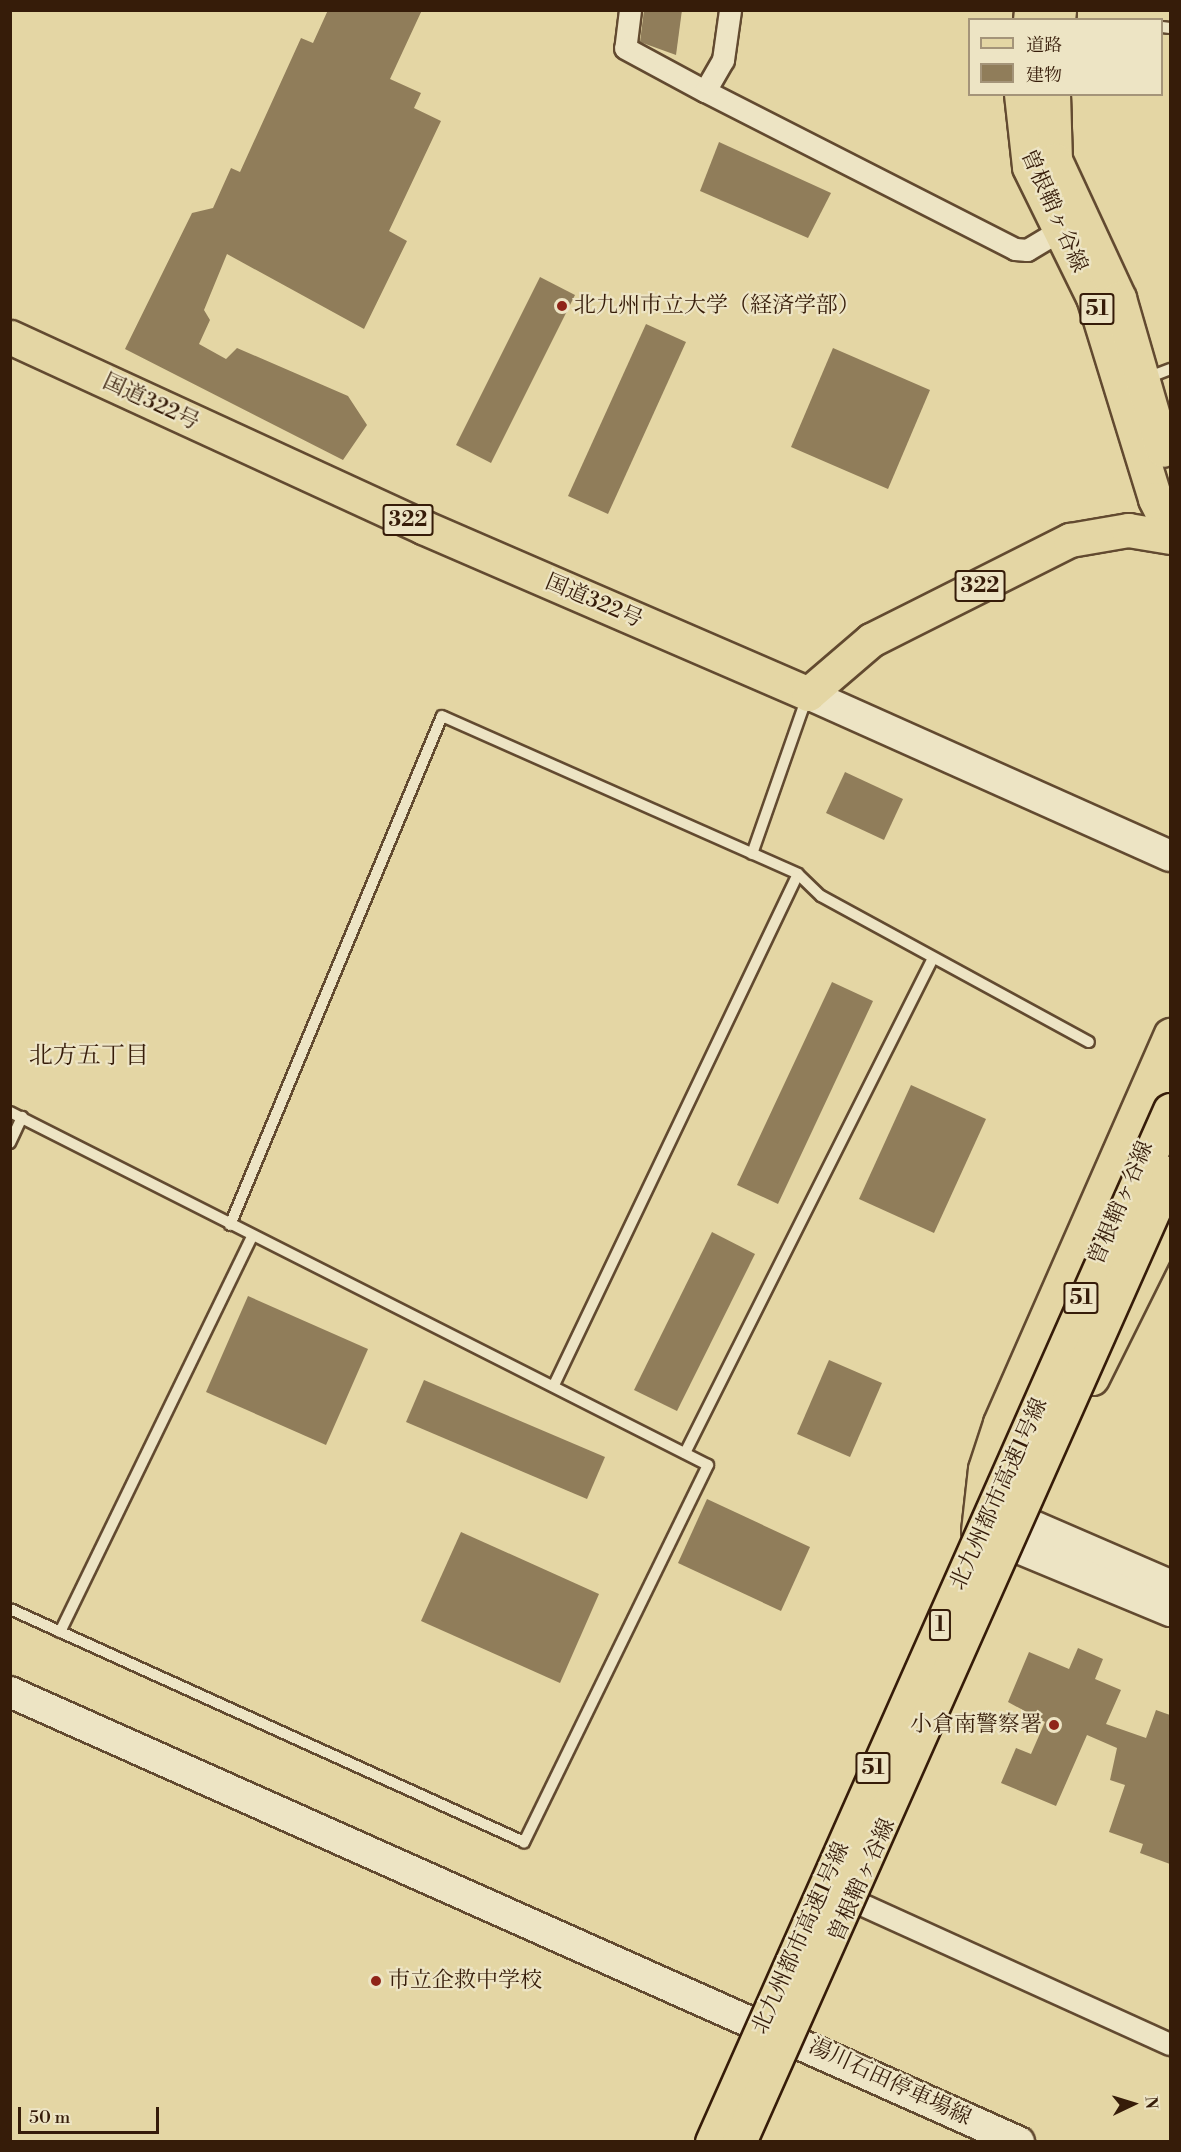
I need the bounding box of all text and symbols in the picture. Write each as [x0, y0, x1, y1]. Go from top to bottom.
legend [968, 18, 1163, 96]
text: 道路 [1026, 34, 1062, 57]
text: 建物 [1026, 64, 1062, 87]
street label: 曽根鞘ヶ谷線 [1015, 145, 1093, 277]
road number: 51 [1079, 291, 1115, 327]
place label: 北九州市立大学（経済学部） [574, 293, 860, 319]
marker: 北九州市立大学（経済学部） [555, 299, 569, 313]
street label: 国道322号 [99, 368, 203, 436]
road number: 322 [382, 502, 434, 538]
road number: 322 [954, 568, 1006, 604]
street label: 国道322号 [541, 569, 647, 633]
district label: 北方五丁目 [29, 1043, 149, 1071]
street label: 曽根鞘ヶ谷線 [1083, 1137, 1159, 1269]
road number: 51 [1063, 1280, 1099, 1316]
street label: 北九州都市高速1号線 [945, 1394, 1053, 1594]
road number: 1 [928, 1607, 952, 1643]
place label: 小倉南警察署 [910, 1712, 1042, 1738]
marker: 小倉南警察署 [1047, 1718, 1061, 1732]
road number: 51 [855, 1750, 891, 1786]
street label: 曽根鞘ヶ谷線 [823, 1814, 901, 1946]
street label: 北九州都市高速1号線 [747, 1838, 855, 2038]
place label: 市立企救中学校 [388, 1968, 542, 1994]
marker: 市立企救中学校 [369, 1974, 383, 1988]
street label: 湯川石田停車場線 [805, 2033, 975, 2131]
north arrow [1103, 2074, 1163, 2134]
scale bar [21, 2095, 162, 2133]
text: N [1141, 2096, 1161, 2110]
text: 50 m [29, 2106, 70, 2129]

